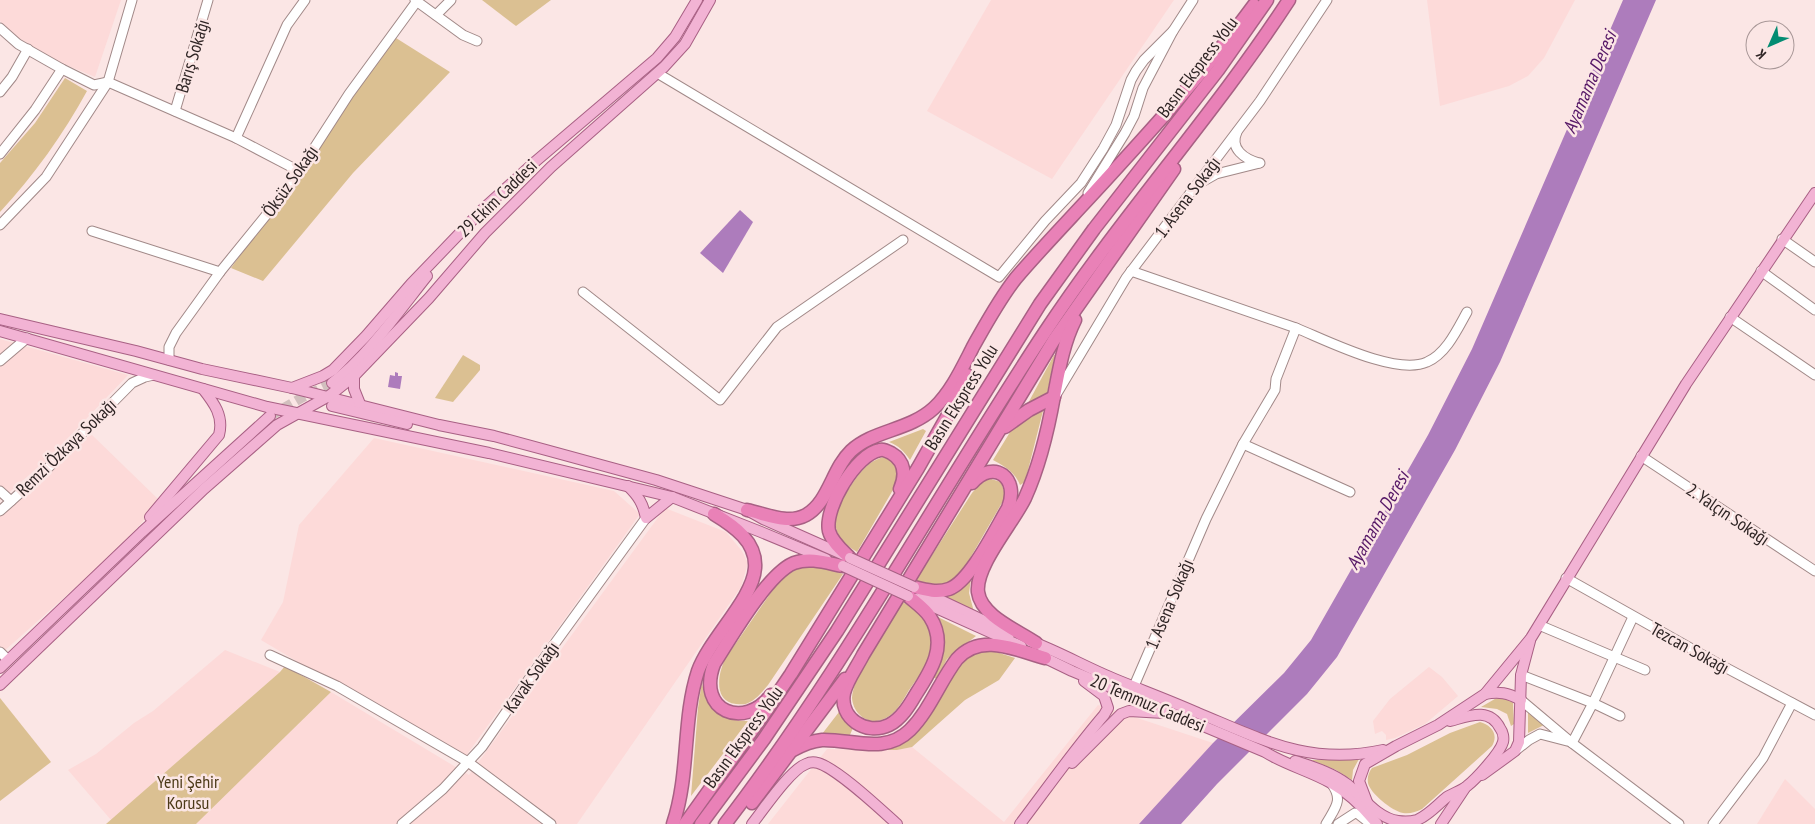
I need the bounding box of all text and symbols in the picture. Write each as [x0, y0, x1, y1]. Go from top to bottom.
street label: Basın Ekspress Yolu [1152, 12, 1242, 122]
street label: Barış Sokağı [170, 16, 214, 96]
north arrow [1745, 20, 1795, 70]
water label: Ayamama Deresi [1557, 25, 1622, 137]
text: K [1751, 45, 1770, 63]
street label: Öksüz Sokağı [257, 141, 323, 221]
street label: 1. Asena Sokağı [1149, 152, 1225, 242]
street label: 29 Ekim Caddesi [452, 154, 542, 242]
street label: Basın Ekspress Yolu [919, 340, 1003, 454]
street label: Remzi Özkaya Sokağı [11, 393, 121, 501]
water label: Ayamama Deresi [1340, 464, 1415, 573]
street label: 2. Yalçın Sokağı [1682, 478, 1774, 550]
street label: 1. Asena Sokağı [1140, 555, 1198, 653]
street label: Tezcan Sokağı [1647, 617, 1733, 679]
street label: Kavak Sokağı [498, 637, 564, 717]
street label: 20 Temmuz Caddesi [1087, 668, 1209, 738]
street label: Basın Ekspress Yolu [698, 681, 788, 793]
park label: Yeni Şehir Korusu [157, 770, 219, 814]

